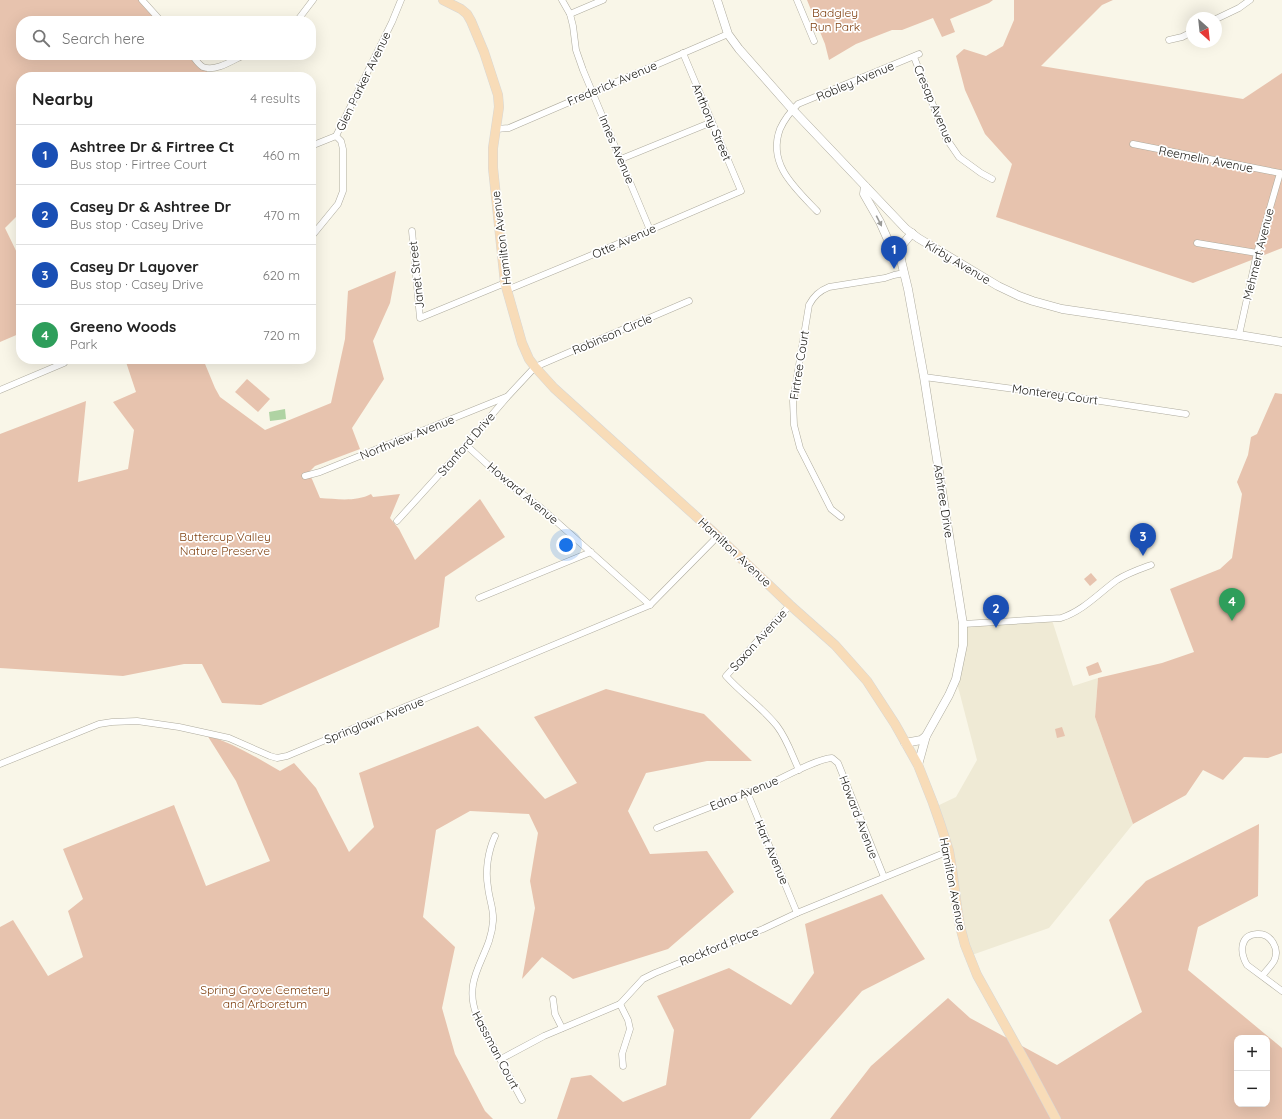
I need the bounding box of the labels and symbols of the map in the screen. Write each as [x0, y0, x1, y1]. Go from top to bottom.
park label: Badgley Run Park [810, 5, 860, 34]
north arrow [1186, 12, 1222, 48]
street label: Glen Parker Avenue [332, 29, 394, 133]
street label: Frederick Avenue [565, 57, 659, 109]
street label: Robley Avenue [814, 58, 896, 104]
street label: Cresap Avenue [911, 63, 957, 146]
street label: Anthony Street [689, 81, 735, 163]
street label: Innes Avenue [596, 112, 638, 186]
street label: Reemelin Avenue [1158, 142, 1255, 176]
street label: Hamilton Avenue [488, 190, 514, 286]
street label: Mehmert Avenue [1239, 206, 1277, 302]
one-way arrow [876, 216, 882, 227]
street label: Otte Avenue [590, 220, 658, 262]
pin: 1 [881, 236, 907, 269]
street label: Kirby Avenue [923, 237, 994, 288]
street label: Janet Street [405, 240, 427, 310]
street label: Robinson Circle [570, 310, 654, 358]
street label: Firtree Court [786, 329, 812, 401]
street label: Monterey Court [1011, 381, 1099, 407]
street label: Stanford Drive [434, 409, 498, 479]
street label: Northview Avenue [358, 411, 457, 463]
street label: Howard Avenue [484, 459, 562, 527]
street label: Ashtree Drive [931, 463, 957, 539]
street label: Hamilton Avenue [695, 514, 775, 590]
pin: 3 [1130, 523, 1156, 556]
park label: Buttercup Valley Nature Preserve [179, 529, 271, 558]
your location [556, 535, 576, 555]
pin: 4 [1219, 588, 1245, 621]
pin: 2 [983, 595, 1009, 628]
street label: Saxon Avenue [726, 606, 790, 674]
street label: Springlawn Avenue [322, 693, 426, 747]
street label: Edna Avenue [708, 772, 781, 814]
street label: Howard Avenue [836, 773, 882, 861]
street label: Hart Avenue [752, 817, 792, 887]
street label: Hamilton Avenue [937, 836, 969, 932]
street label: Rockford Place [677, 923, 761, 969]
park label: Spring Grove Cemetery and Arboretum [200, 982, 330, 1011]
street label: Hassman Court [469, 1008, 523, 1092]

